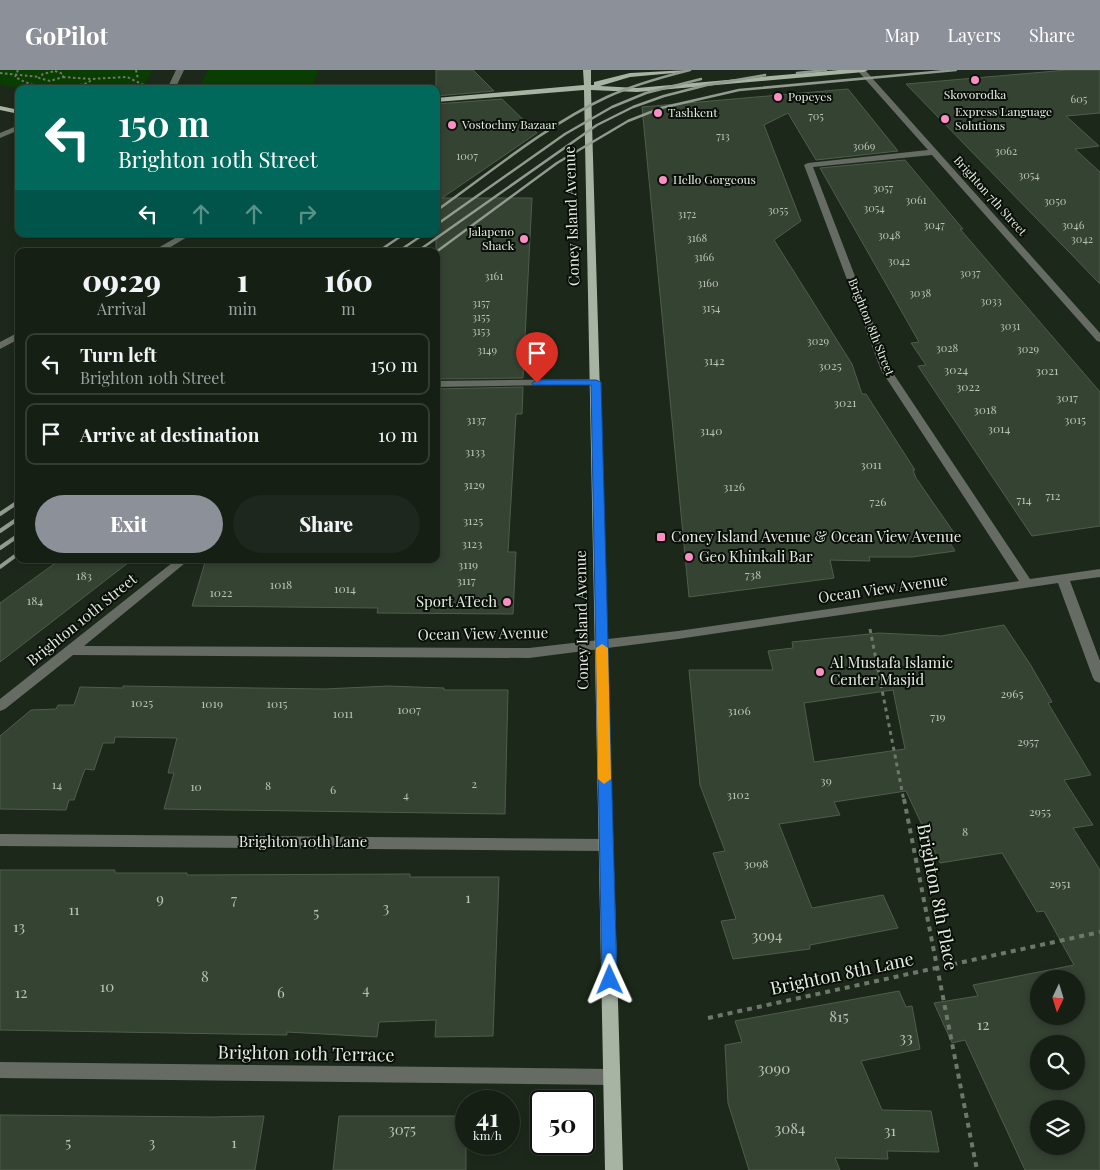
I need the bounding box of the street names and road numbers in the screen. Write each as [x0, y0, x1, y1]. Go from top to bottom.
street label: Coney Island Avenue [559, 146, 583, 286]
street label: Brighton 7th Street [951, 152, 1031, 239]
street label: Brighton 8th Street [845, 276, 899, 378]
street label: Coney Island Avenue [570, 550, 592, 690]
street label: Brighton 10th Street [22, 568, 141, 670]
street label: Ocean View Avenue [817, 569, 949, 607]
street label: Ocean View Avenue [418, 622, 548, 644]
street label: Brighton 8th Place [912, 821, 964, 972]
street label: Brighton 10th Lane [239, 831, 367, 851]
street label: Brighton 8th Lane [768, 946, 916, 1000]
street label: Brighton 10th Terrace [217, 1039, 395, 1067]

